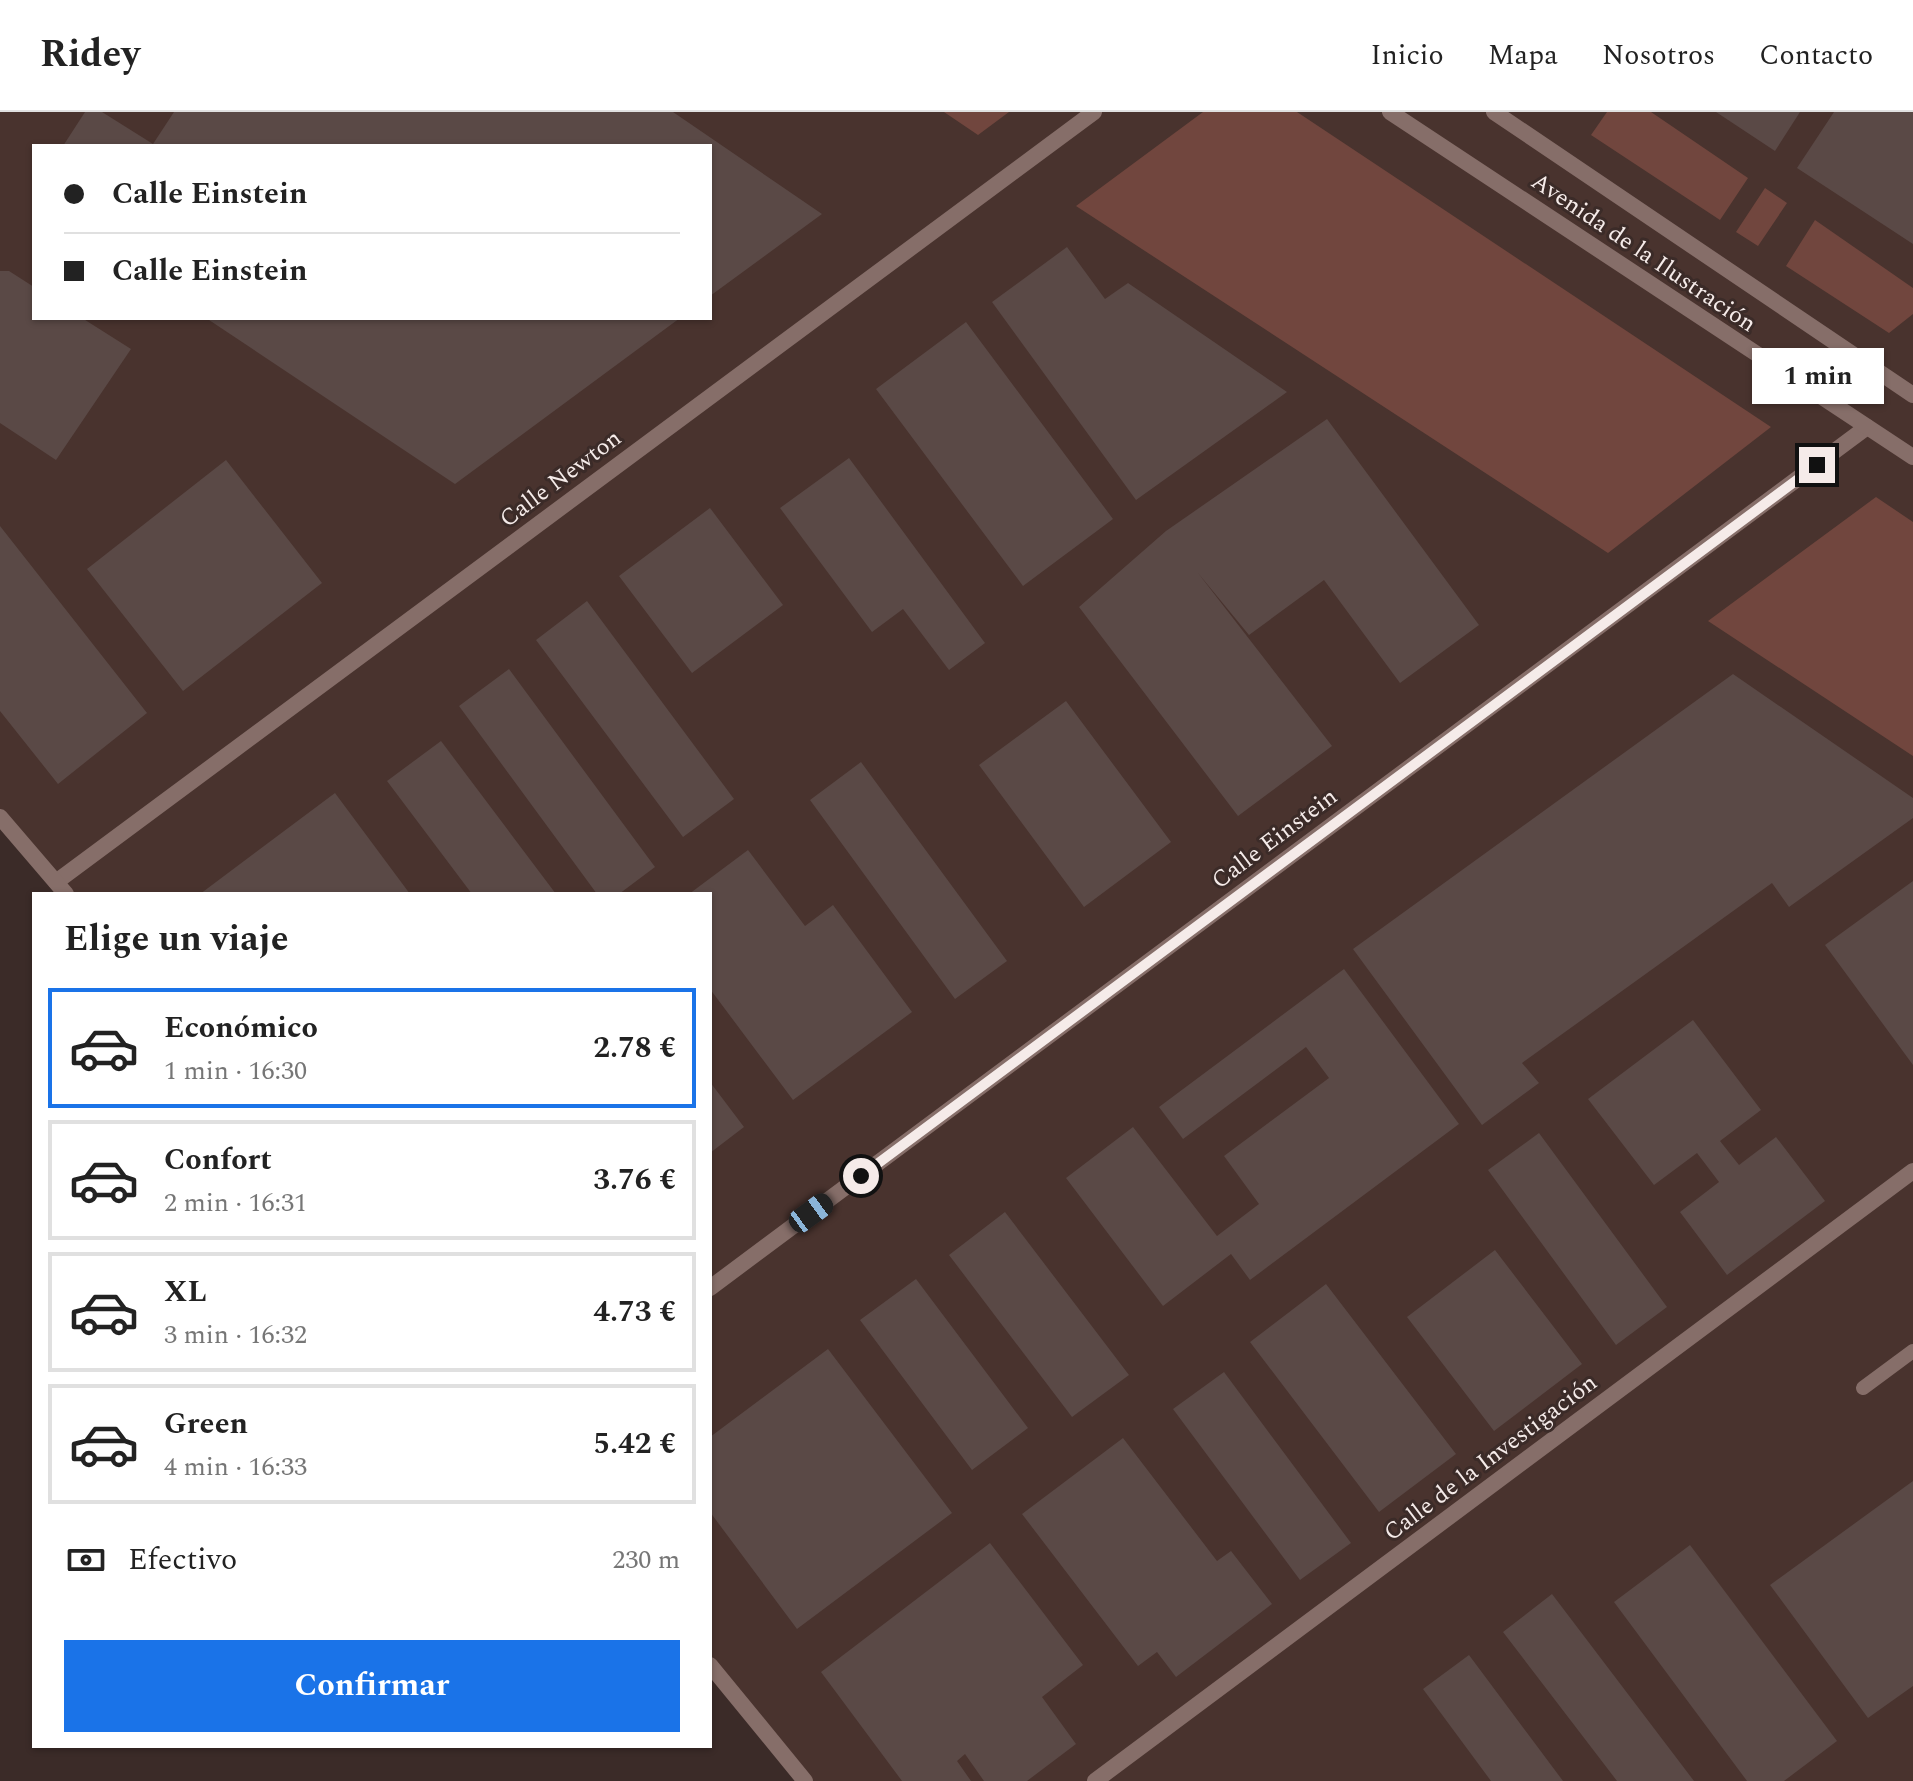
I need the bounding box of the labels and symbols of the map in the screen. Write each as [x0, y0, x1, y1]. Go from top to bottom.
street label: Avenida de la Ilustración [1524, 164, 1763, 342]
callout: 1 min [1751, 349, 1883, 405]
street label: Calle Newton [492, 421, 629, 537]
route end [1799, 447, 1835, 483]
street label: Calle Einstein [1204, 779, 1345, 898]
route start [843, 1158, 879, 1194]
car [785, 1189, 837, 1237]
street label: Calle de la Investigación [1376, 1365, 1605, 1550]

